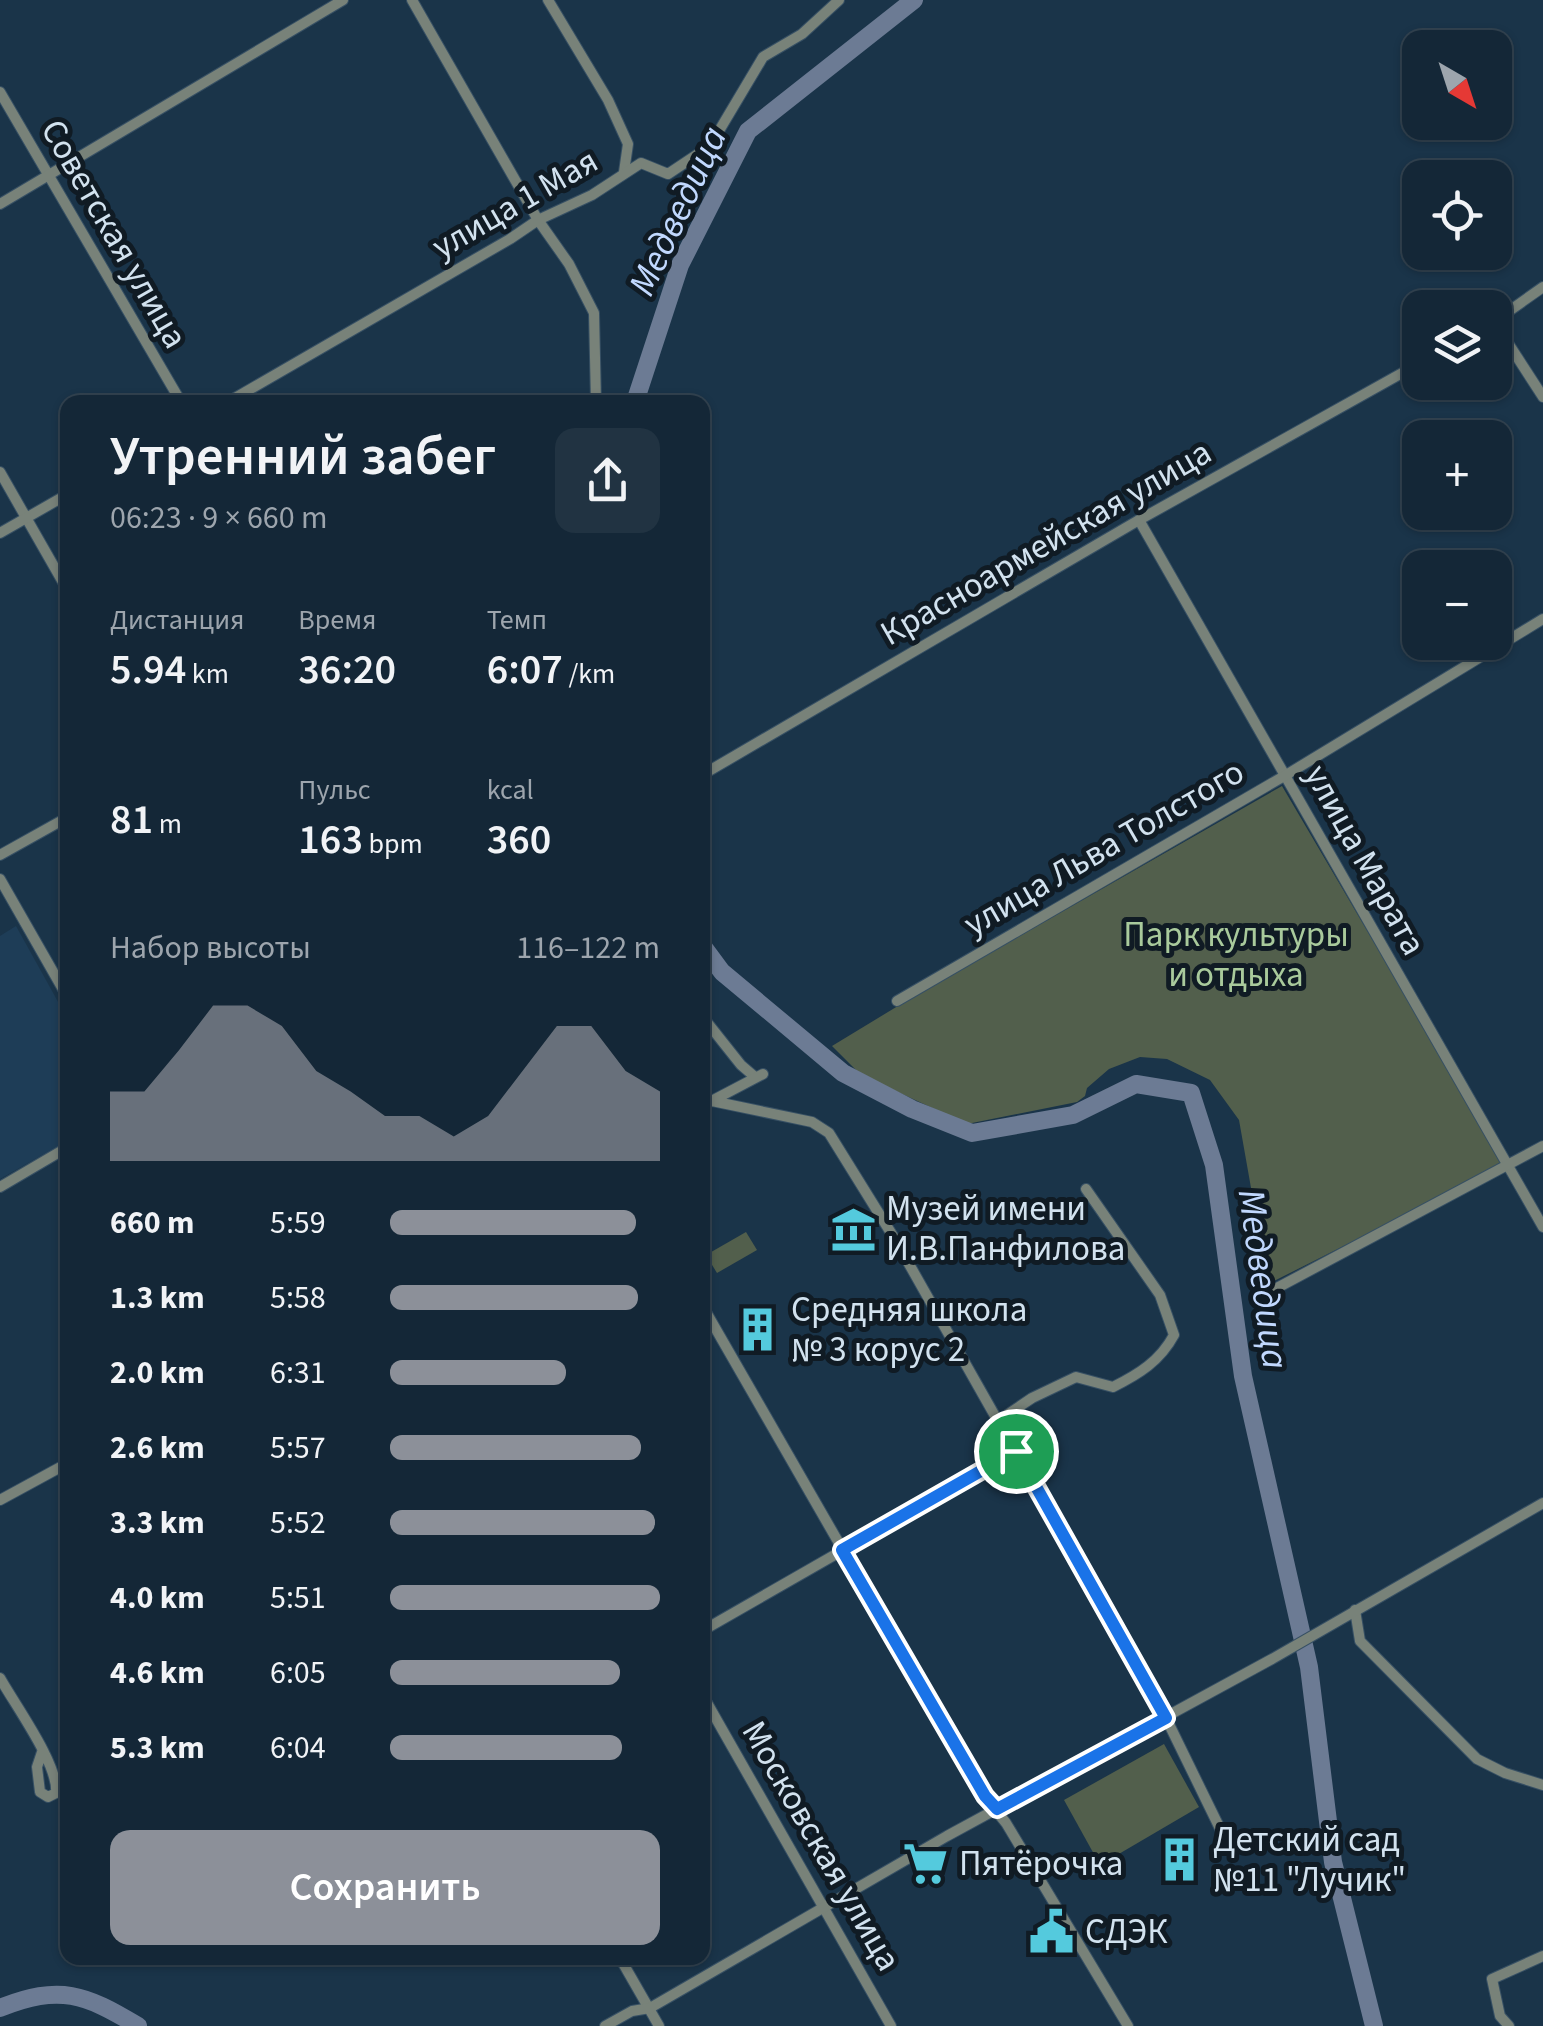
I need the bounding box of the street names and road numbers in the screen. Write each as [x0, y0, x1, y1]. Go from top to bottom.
street label: Советская улица [28, 110, 200, 358]
street label: улица 1 Мая [423, 136, 607, 272]
street label: Красноармейская улица [871, 428, 1221, 658]
street label: улица Льва Толстого [954, 747, 1254, 949]
street label: улица Марата [1292, 756, 1438, 964]
street label: Московская улица [729, 1712, 913, 1980]

